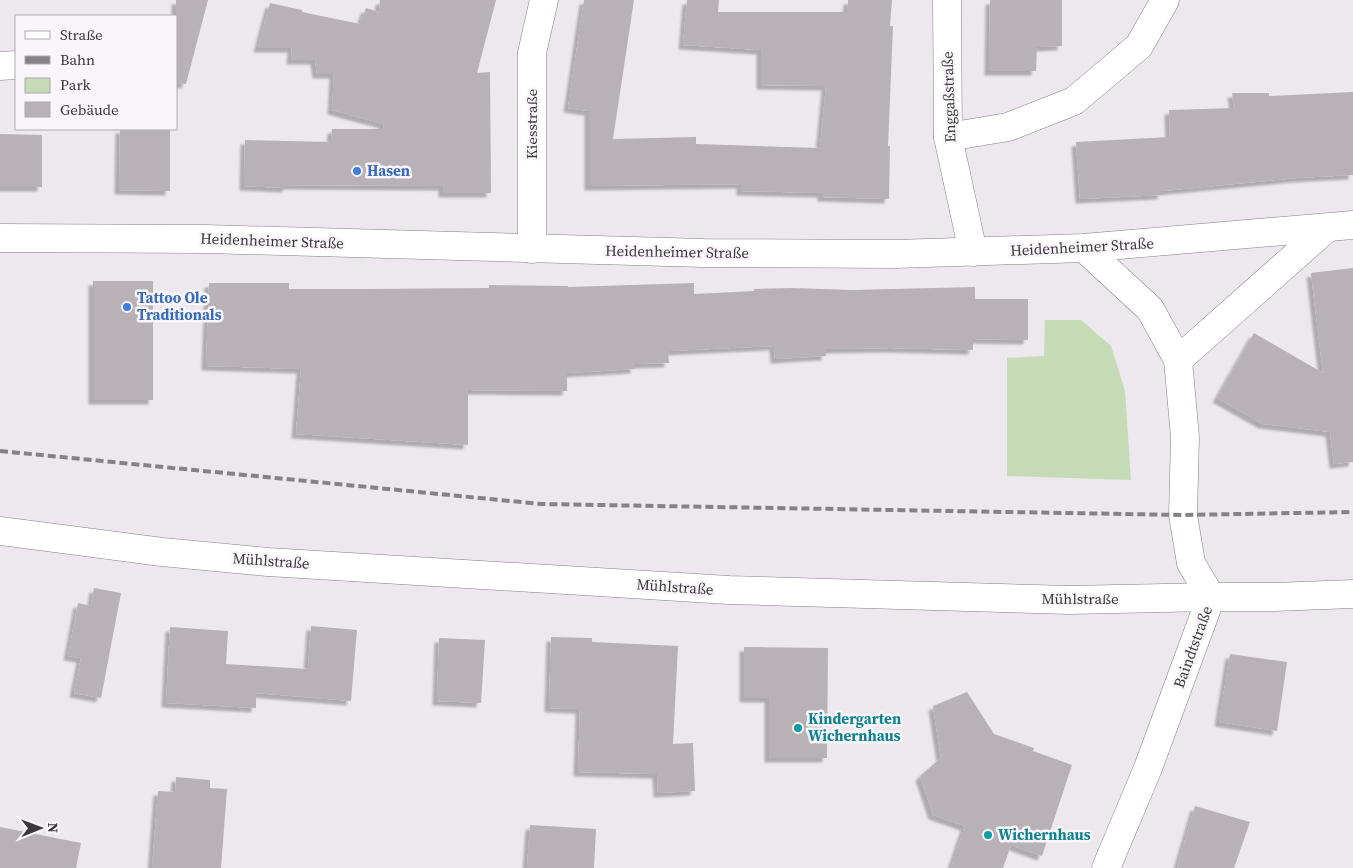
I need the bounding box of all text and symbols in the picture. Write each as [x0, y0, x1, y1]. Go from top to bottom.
legend [15, 15, 178, 130]
text: Straße [60, 24, 103, 45]
text: Bahn [60, 49, 95, 70]
street label: Enggaßstraße [936, 51, 961, 143]
text: Park [60, 74, 92, 95]
street label: Kiesstraße [521, 88, 542, 159]
text: Gebäude [60, 99, 119, 120]
place label: Hasen [367, 160, 410, 181]
marker: Hasen [351, 165, 363, 177]
street label: Heidenheimer Straße [200, 227, 345, 254]
street label: Heidenheimer Straße [1010, 232, 1155, 261]
street label: Heidenheimer Straße [605, 240, 749, 263]
place label: Tattoo Ole Traditionals [137, 287, 222, 325]
marker: Tattoo Ole Traditionals [121, 301, 133, 313]
street label: Mühlstraße [232, 547, 311, 574]
street label: Mühlstraße [636, 573, 715, 600]
street label: Mühlstraße [1041, 588, 1119, 609]
street label: Baindtstraße [1168, 603, 1217, 691]
place label: Kindergarten Wichernhaus [808, 708, 901, 746]
marker: Kindergarten Wichernhaus [792, 722, 804, 734]
north arrow [15, 803, 65, 853]
text: N [43, 822, 63, 833]
place label: Wichernhaus [998, 824, 1091, 845]
marker: Wichernhaus [982, 829, 994, 841]

